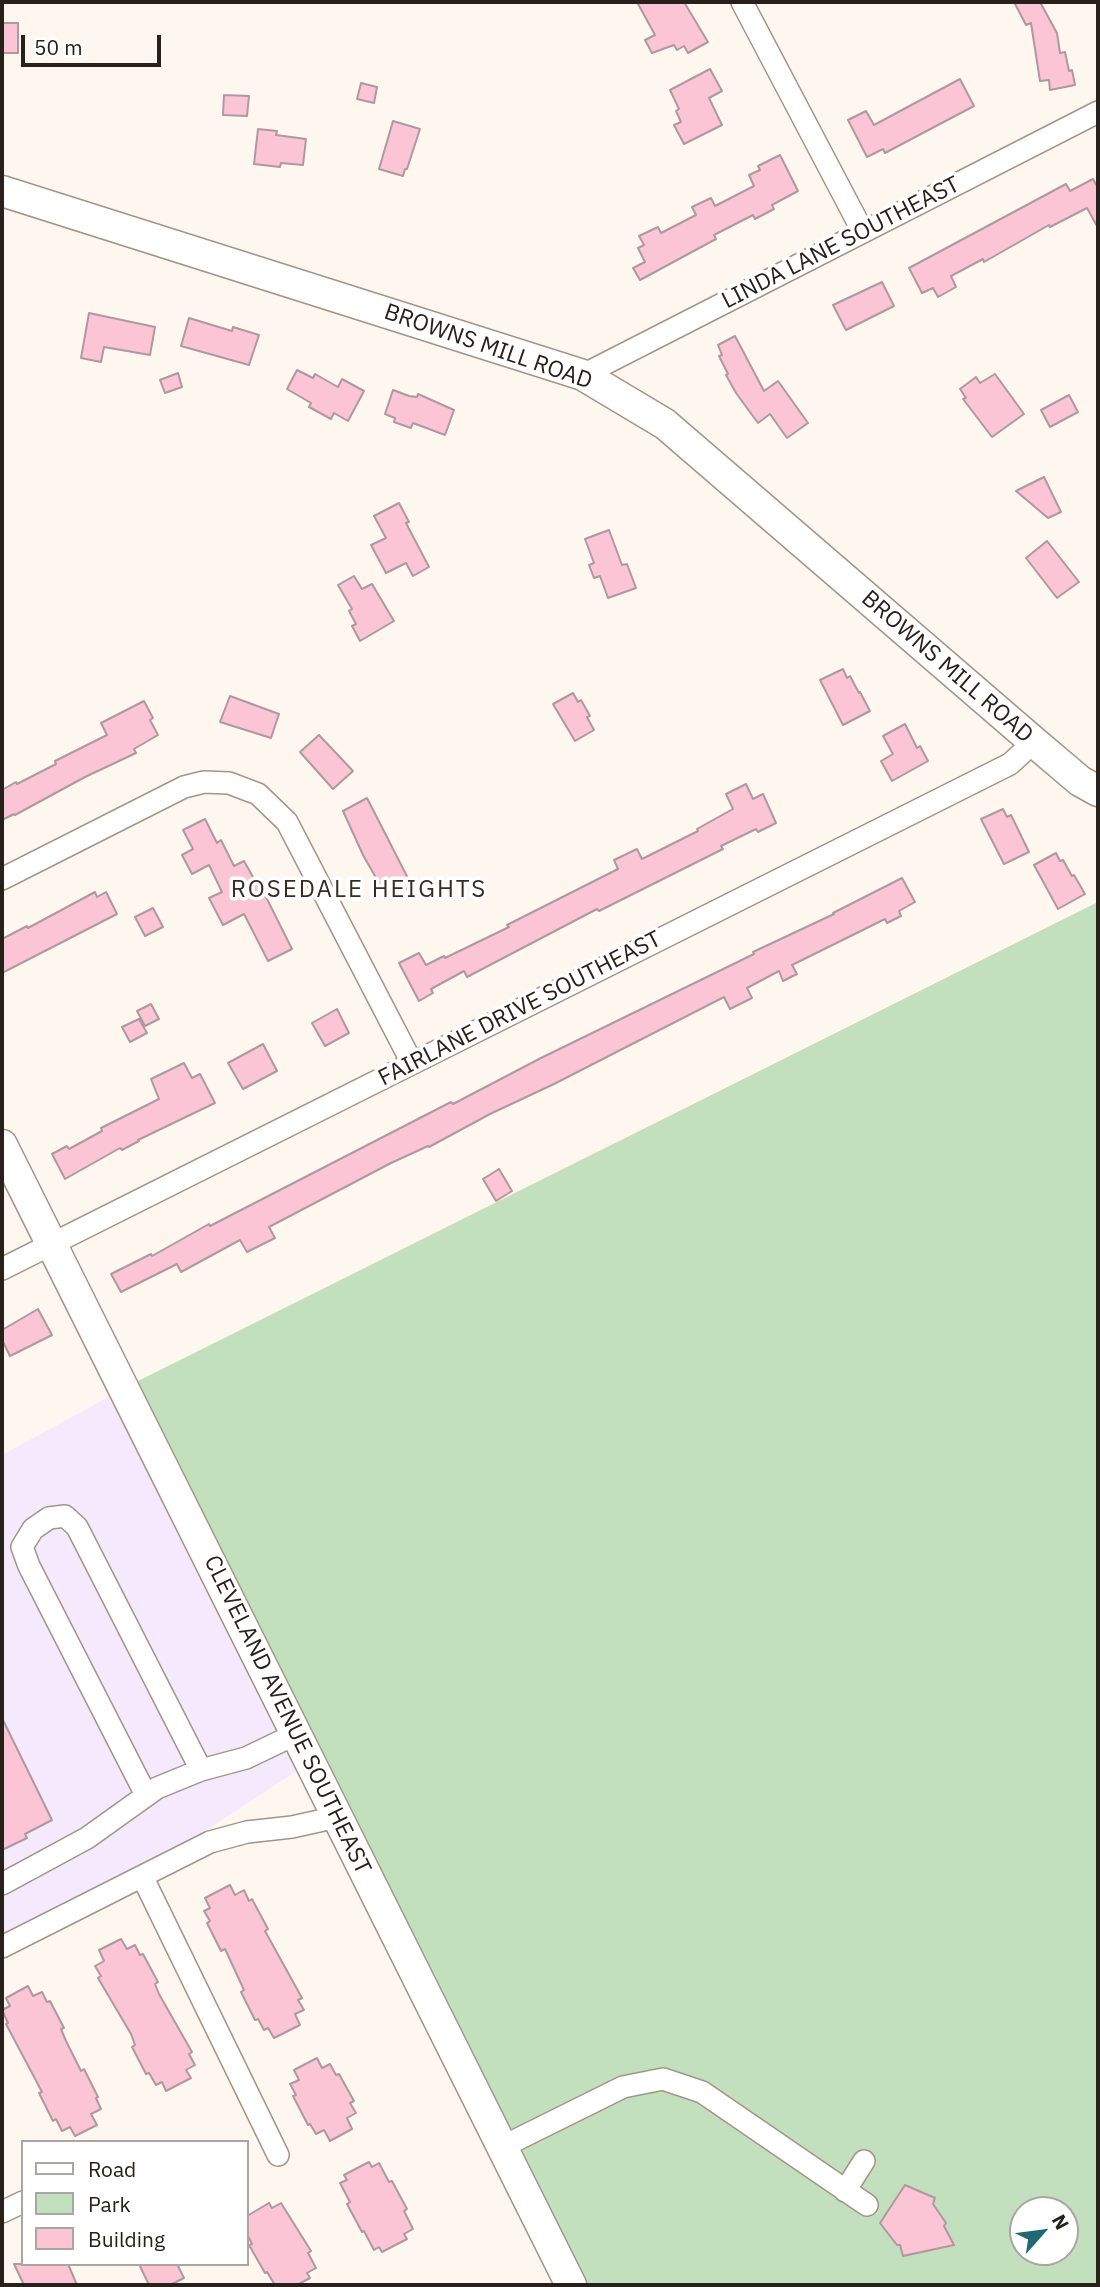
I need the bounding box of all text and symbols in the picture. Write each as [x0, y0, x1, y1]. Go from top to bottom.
scale bar [24, 21, 164, 65]
text: 50 m [34, 33, 83, 61]
street label: LINDA LANE SOUTHEAST [718, 171, 964, 315]
street label: BROWNS MILL ROAD [380, 298, 596, 396]
street label: BROWNS MILL ROAD [856, 585, 1038, 749]
district label: ROSEDALE HEIGHTS [233, 876, 485, 904]
street label: FAIRLANE DRIVE SOUTHEAST [374, 926, 666, 1092]
street label: CLEVELAND AVENUE SOUTHEAST [198, 1551, 376, 1879]
legend [21, 2140, 248, 2266]
text: Road [88, 2155, 136, 2183]
text: Park [88, 2190, 131, 2218]
north arrow [1009, 2196, 1079, 2266]
text: N [1047, 2210, 1075, 2234]
text: Building [88, 2225, 165, 2253]

